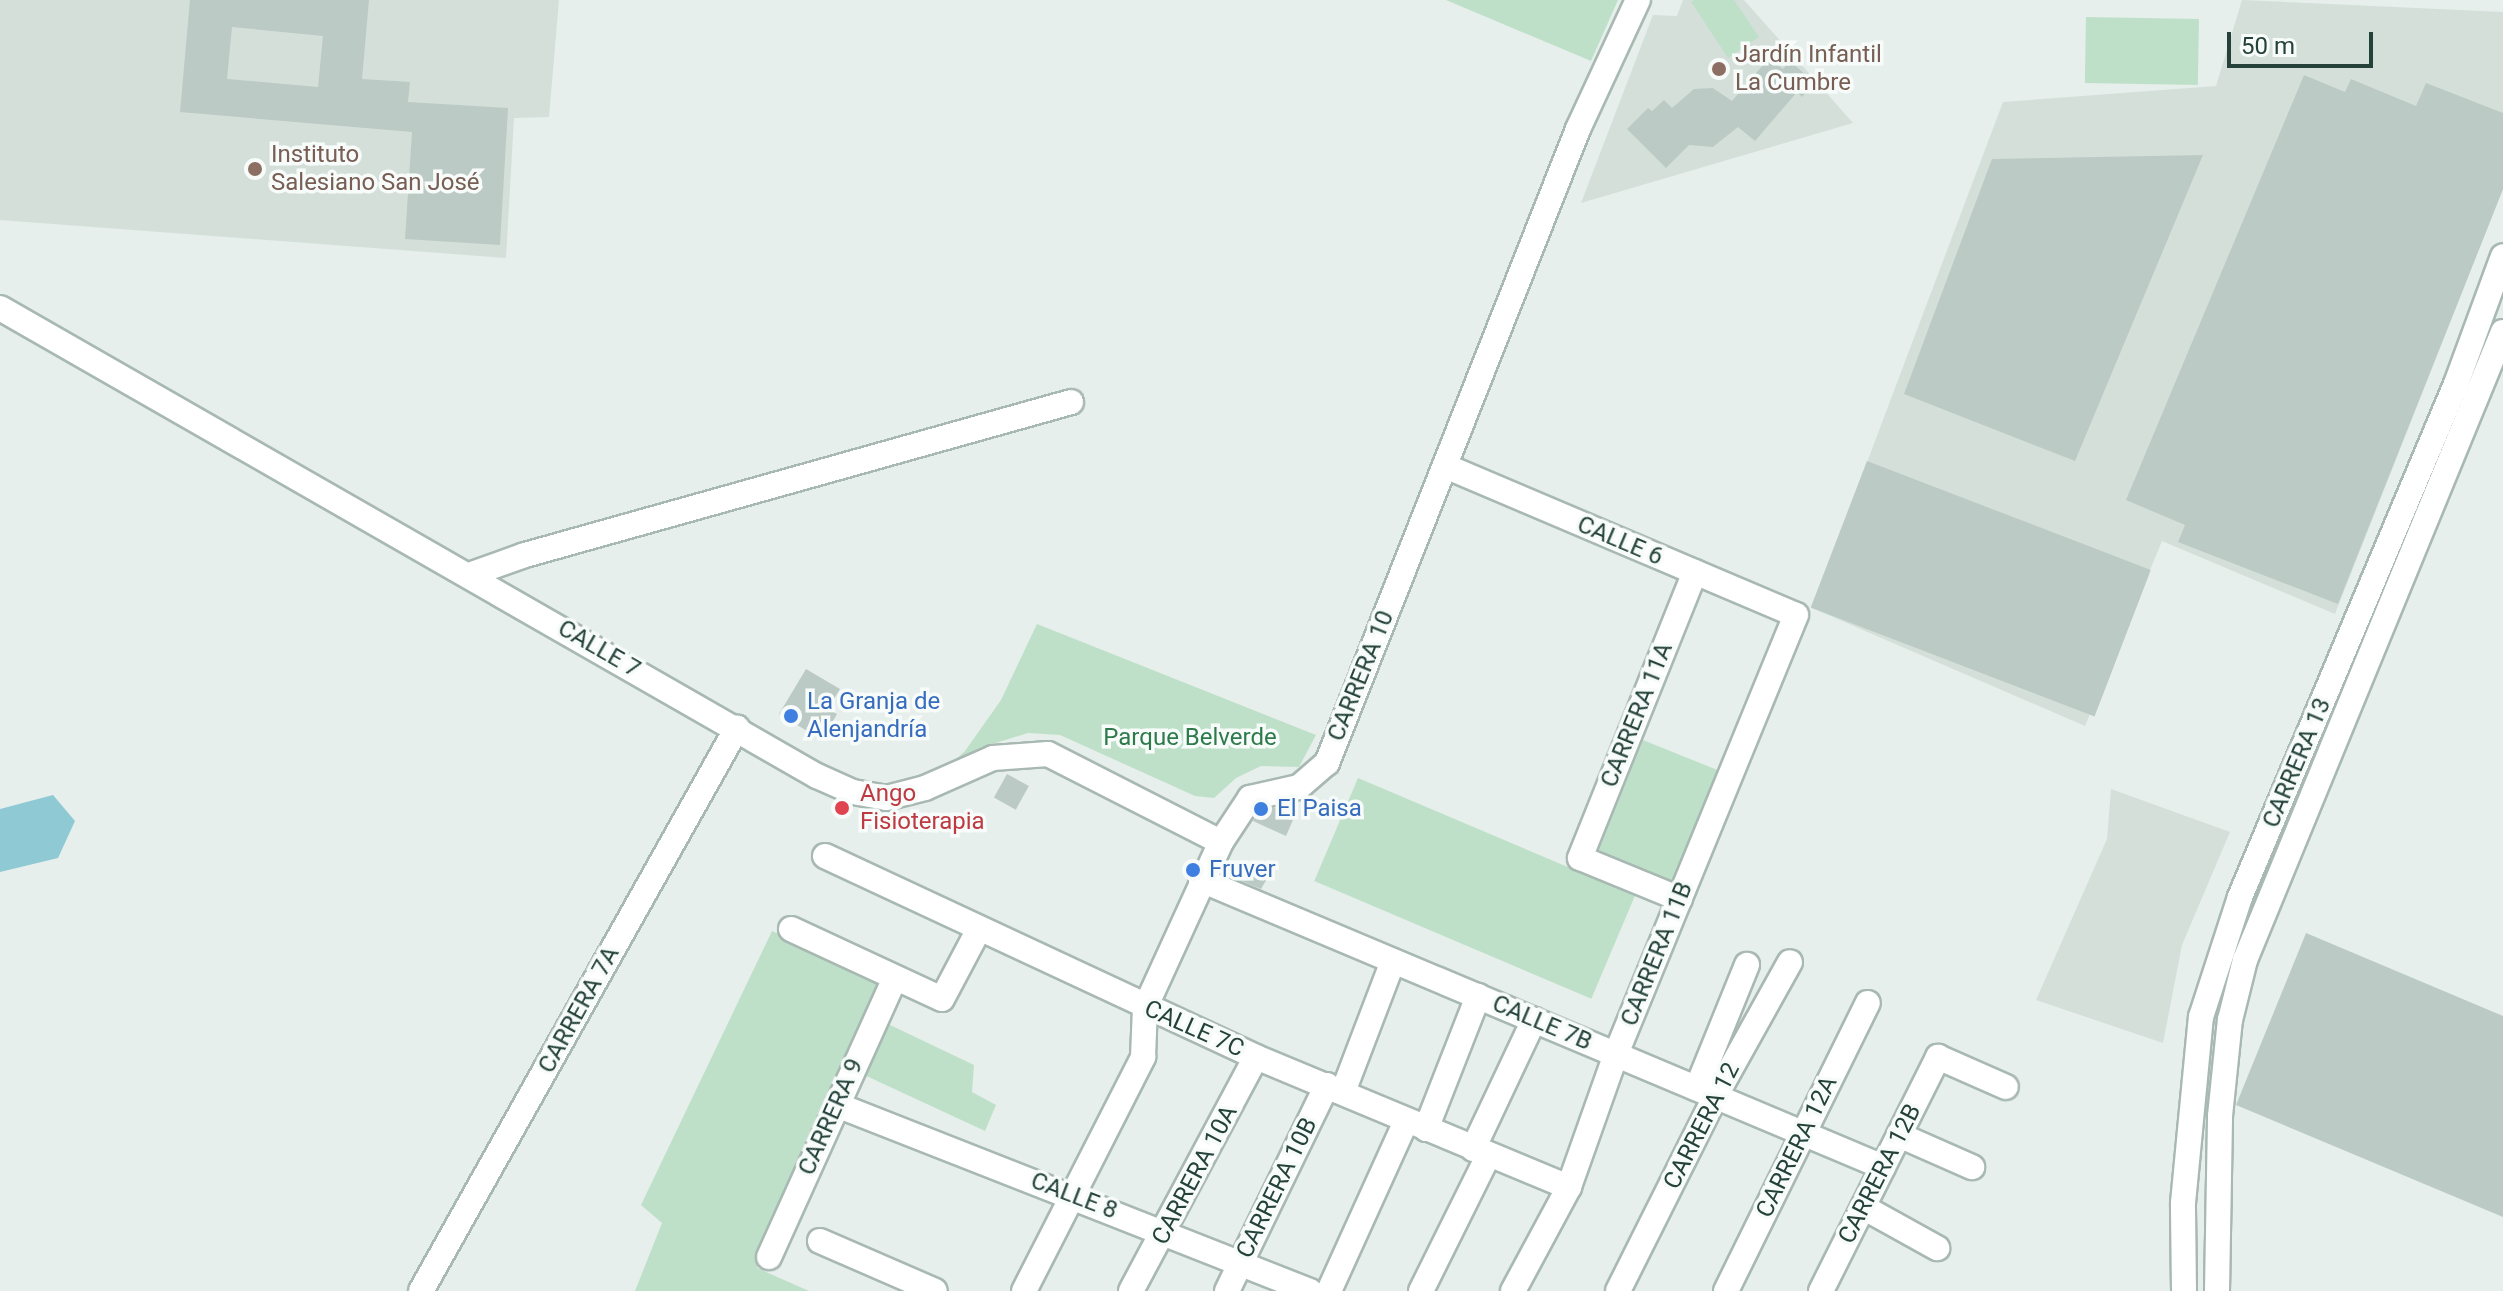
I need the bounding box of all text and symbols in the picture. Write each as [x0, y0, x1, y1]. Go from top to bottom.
scale bar [2231, 16, 2377, 66]
text: 50 m [2241, 32, 2295, 60]
place label: Jardín Infantil La Cumbre [1735, 41, 1882, 97]
marker: Jardín Infantil La Cumbre [1710, 60, 1728, 78]
place label: Instituto Salesiano San José [271, 141, 480, 197]
marker: Instituto Salesiano San José [246, 160, 264, 178]
street label: CALLE 6 [1573, 510, 1667, 572]
street label: CARRERA 10 [1322, 607, 1400, 745]
street label: CALLE 7 [553, 614, 645, 684]
street label: CARRERA 11A [1595, 638, 1679, 792]
place label: La Granja de Alenjandría [807, 688, 940, 744]
street label: CARRERA 13 [2257, 694, 2337, 832]
marker: La Granja de Alenjandría [782, 707, 800, 725]
park label: Parque Belverde [1103, 724, 1277, 752]
place label: Ango Fisioterapia [860, 780, 985, 836]
place label: El Paisa [1277, 795, 1362, 823]
marker: Ango Fisioterapia [831, 797, 853, 819]
marker: El Paisa [1252, 800, 1270, 818]
place label: Fruver [1209, 856, 1276, 884]
marker: Fruver [1184, 861, 1202, 879]
street label: CARRERA 11B [1615, 878, 1699, 1030]
street label: CARRERA 7A [532, 942, 626, 1078]
street label: CALLE 7B [1488, 989, 1596, 1057]
street label: CALLE 7C [1140, 994, 1248, 1064]
street label: CARRERA 9 [793, 1054, 869, 1180]
street label: CARRERA 12 [1658, 1058, 1746, 1194]
street label: CARRERA 12A [1750, 1072, 1844, 1222]
street label: CARRERA 12B [1832, 1099, 1928, 1249]
street label: CARRERA 10A [1146, 1100, 1244, 1250]
street label: CARRERA 10B [1231, 1113, 1323, 1263]
street label: CALLE 8 [1027, 1166, 1121, 1226]

